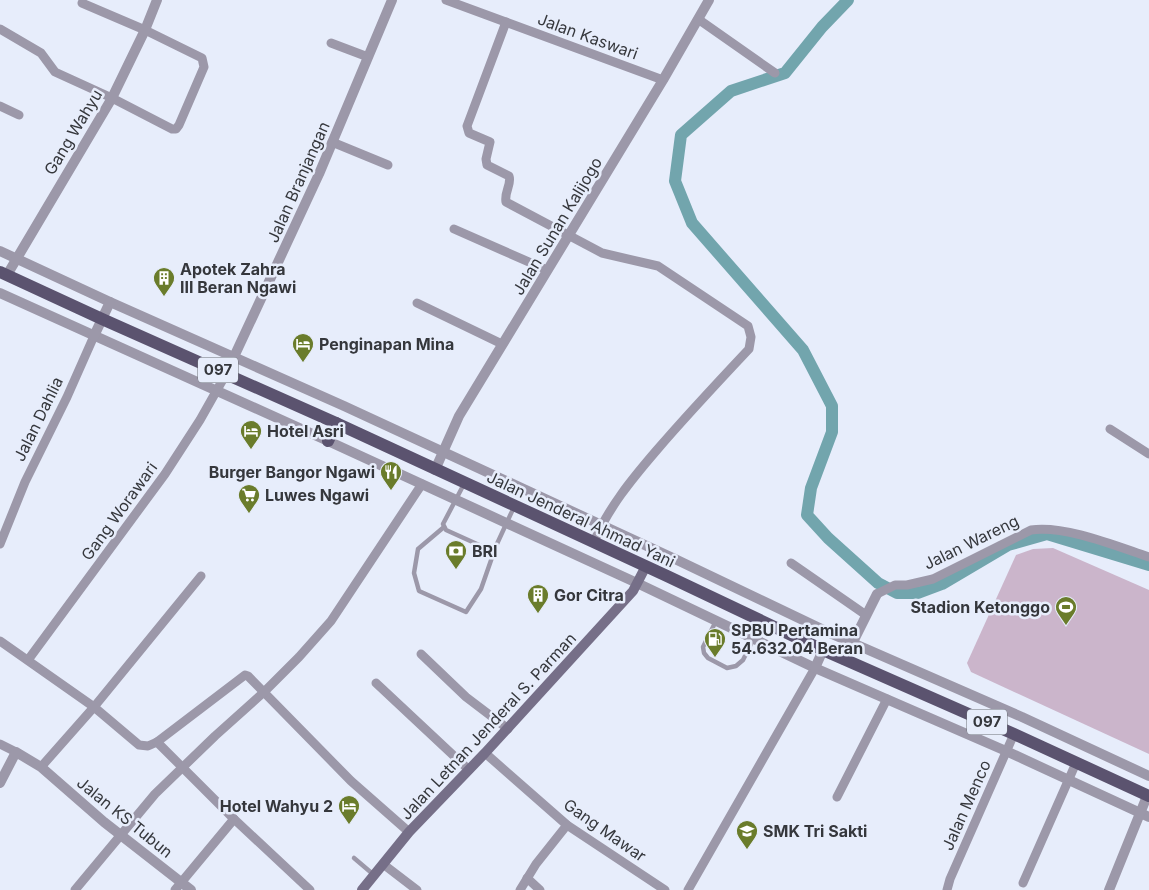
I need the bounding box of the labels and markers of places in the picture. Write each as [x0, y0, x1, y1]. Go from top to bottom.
place label: Apotek Zahra III Beran Ngawi [180, 259, 296, 297]
building icon: Apotek Zahra III Beran Ngawi [152, 266, 176, 297]
hotel icon: Penginapan Mina [291, 332, 315, 363]
place label: Penginapan Mina [319, 334, 454, 354]
hotel icon: Hotel Asri [239, 419, 263, 450]
place label: Hotel Asri [267, 421, 344, 441]
restaurant icon: Burger Bangor Ngawi [379, 460, 403, 491]
place label: Burger Bangor Ngawi [209, 462, 375, 482]
supermarket icon: Luwes Ngawi [237, 483, 261, 514]
place label: Luwes Ngawi [265, 485, 369, 505]
bank icon: BRI [444, 539, 468, 570]
place label: BRI [472, 541, 498, 561]
building icon: Gor Citra [526, 583, 550, 614]
place label: Gor Citra [554, 585, 624, 605]
sports icon: Stadion Ketonggo [1054, 595, 1078, 626]
place label: Stadion Ketonggo [910, 597, 1050, 617]
place label: SPBU Pertamina 54.632.04 Beran [731, 620, 863, 658]
fuel station icon: SPBU Pertamina 54.632.04 Beran [703, 627, 727, 658]
hotel icon: Hotel Wahyu 2 [337, 794, 361, 825]
place label: Hotel Wahyu 2 [220, 796, 333, 816]
school or university icon: SMK Tri Sakti [735, 819, 759, 850]
place label: SMK Tri Sakti [763, 821, 867, 841]

